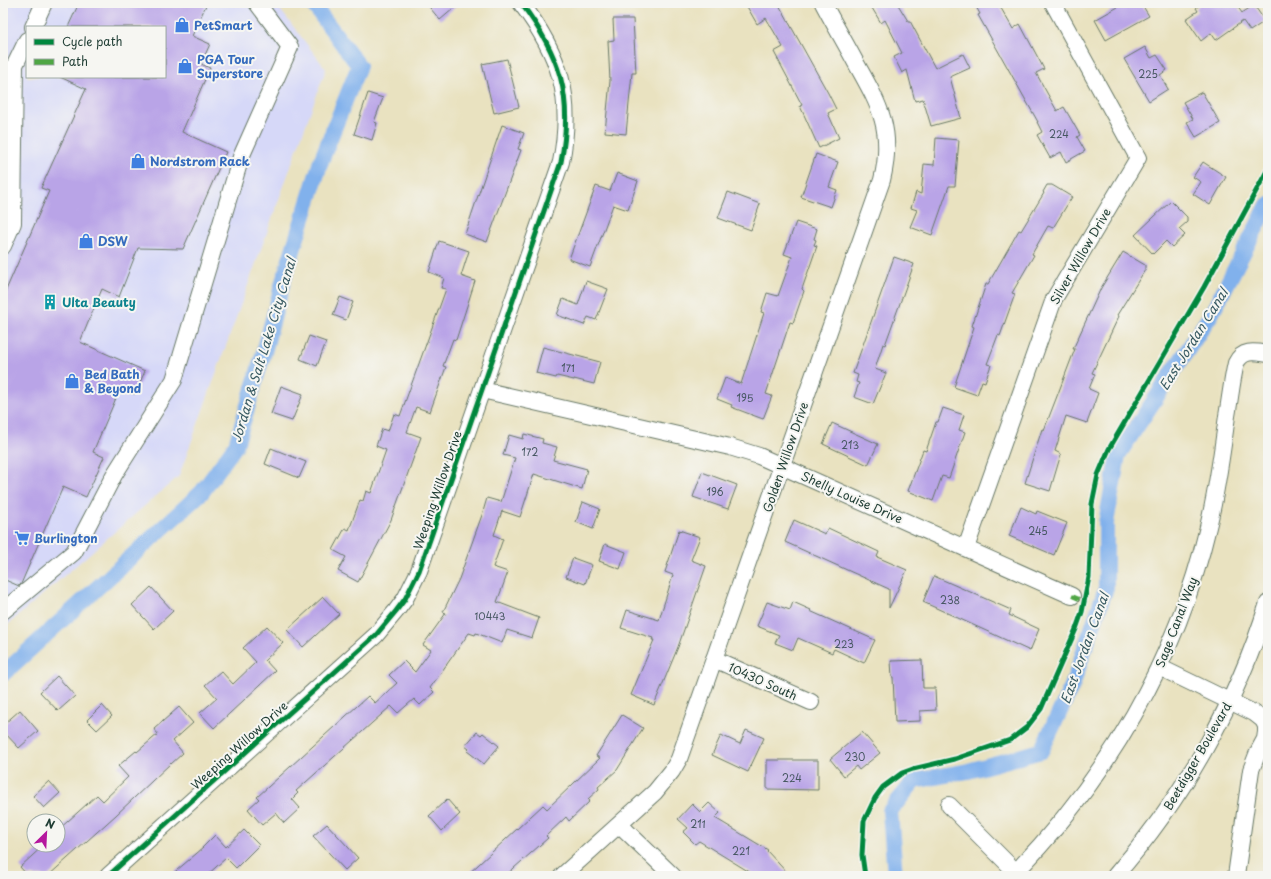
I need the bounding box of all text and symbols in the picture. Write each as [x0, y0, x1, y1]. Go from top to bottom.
shop icon: PetSmart [173, 16, 191, 34]
place label: PetSmart [194, 16, 253, 34]
legend [26, 26, 166, 78]
text: Cycle path [62, 32, 123, 50]
place label: PGA Tour Superstore [197, 50, 264, 82]
text: Path [62, 52, 88, 70]
shop icon: PGA Tour Superstore [176, 57, 194, 75]
house number: 225 [1138, 66, 1158, 81]
house number: 224 [1049, 126, 1069, 141]
shop icon: Nordstrom Rack [129, 152, 147, 170]
place label: Nordstrom Rack [150, 152, 250, 170]
street label: Silver Willow Drive [1045, 204, 1115, 308]
shop icon: DSW [77, 232, 95, 250]
place label: DSW [98, 232, 128, 250]
water label: Jordan & Salt Lake City Canal [226, 253, 301, 444]
water label: East Jordan Canal [1154, 282, 1233, 393]
building icon: Ulta Beauty [41, 293, 59, 311]
place label: Ulta Beauty [62, 293, 136, 311]
house number: 171 [561, 360, 575, 375]
place label: Bed Bath & Beyond [84, 365, 142, 397]
shop icon: Bed Bath & Beyond [63, 372, 81, 390]
house number: 195 [737, 390, 754, 405]
street label: Golden Willow Drive [758, 399, 812, 515]
street label: Weeping Willow Drive [408, 428, 466, 552]
house number: 213 [841, 437, 859, 452]
house number: 172 [522, 444, 538, 459]
street label: Shelly Louise Drive [798, 467, 906, 527]
house number: 196 [706, 484, 724, 499]
house number: 245 [1028, 523, 1048, 538]
supermarket icon: Burlington [13, 529, 31, 547]
place label: Burlington [34, 529, 98, 547]
street label: Sage Canal Way [1150, 574, 1202, 670]
water label: East Jordan Canal [1055, 588, 1114, 706]
house number: 238 [940, 592, 960, 607]
house number: 10443 [475, 608, 506, 623]
house number: 223 [834, 636, 854, 651]
street label: 10430 South [726, 658, 800, 704]
street label: Weeping Willow Drive [187, 697, 291, 793]
street label: Beetdigger Boulevard [1159, 698, 1236, 813]
house number: 230 [845, 749, 865, 764]
house number: 224 [782, 770, 802, 785]
north arrow [26, 813, 66, 853]
text: N [43, 814, 58, 833]
house number: 211 [690, 816, 706, 831]
house number: 221 [732, 843, 750, 858]

